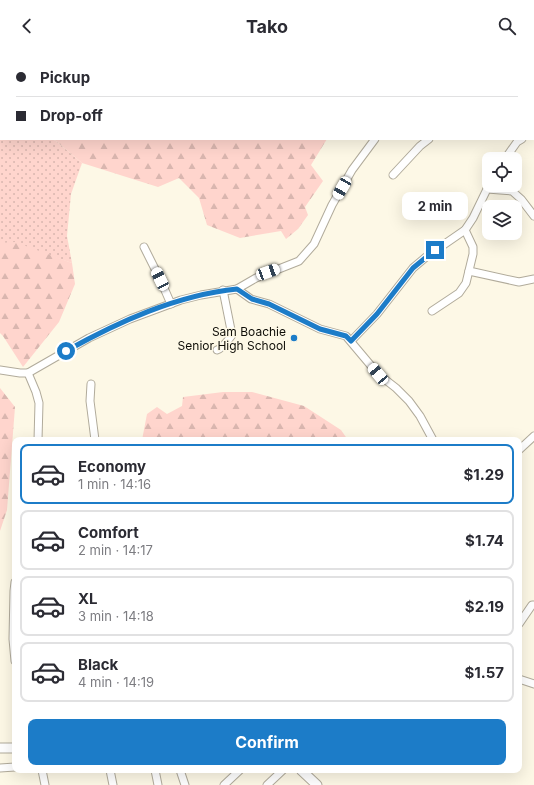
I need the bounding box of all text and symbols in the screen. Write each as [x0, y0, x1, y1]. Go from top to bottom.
icon: back [16, 15, 38, 37]
icon: search [496, 15, 518, 37]
text: Tako [246, 16, 288, 37]
text: Pickup [40, 68, 90, 87]
text: Drop-off [40, 106, 103, 125]
map controls [482, 152, 522, 240]
button: locate [482, 152, 522, 192]
car [331, 175, 353, 201]
callout: 2 min [402, 192, 468, 220]
text: 2 min [418, 198, 452, 214]
button: layers [482, 200, 522, 240]
route end [426, 241, 444, 259]
car [255, 262, 281, 282]
car [149, 266, 171, 292]
place label: Sam Boachie Senior High School [178, 324, 286, 353]
marker: Sam Boachie Senior High School [289, 333, 299, 343]
route start [57, 342, 75, 360]
car [366, 361, 390, 387]
icon: car [30, 456, 66, 492]
text: Economy [78, 457, 146, 476]
text: $1.29 [464, 465, 504, 484]
text: 1 min · 14:16 [78, 476, 151, 492]
icon: car [30, 522, 66, 558]
text: Comfort [78, 523, 139, 542]
text: $1.74 [465, 531, 504, 550]
text: 2 min · 14:17 [78, 542, 153, 558]
icon: car [30, 588, 66, 624]
text: XL [78, 589, 98, 608]
text: $2.19 [465, 597, 504, 616]
text: 3 min · 14:18 [78, 608, 154, 624]
icon: car [30, 654, 66, 690]
text: Black [78, 655, 118, 674]
text: $1.57 [464, 663, 504, 682]
text: 4 min · 14:19 [78, 674, 154, 690]
button: Confirm [28, 719, 506, 765]

